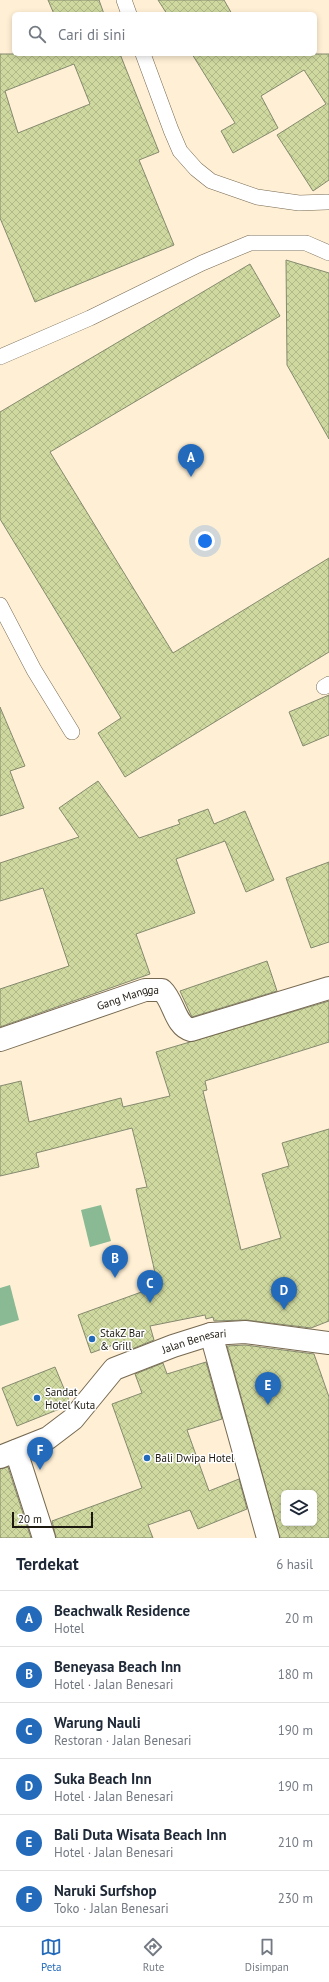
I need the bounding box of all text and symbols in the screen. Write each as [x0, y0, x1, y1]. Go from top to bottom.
search box [12, 12, 317, 56]
icon: search [26, 23, 48, 45]
text: Cari di sini [58, 25, 126, 44]
pin: A [178, 444, 204, 477]
your location [195, 531, 215, 551]
street label: Gang Mangga [95, 983, 159, 1013]
pin: B [102, 1245, 128, 1278]
pin: C [137, 1270, 163, 1303]
pin: D [271, 1277, 297, 1310]
place label: StakZ Bar & Grill [100, 1326, 145, 1353]
street label: Jalan Benesari [159, 1326, 227, 1357]
marker: StakZ Bar & Grill [87, 1334, 97, 1344]
pin: E [255, 1372, 281, 1405]
place label: Sandat Hotel Kuta [45, 1385, 95, 1412]
marker: Sandat Hotel Kuta [32, 1393, 42, 1403]
pin: F [27, 1437, 53, 1470]
place label: Bali Dwipa Hotel [155, 1451, 235, 1465]
marker: Bali Dwipa Hotel [142, 1453, 152, 1463]
map controls [281, 1490, 317, 1526]
button: layers [281, 1490, 317, 1526]
scale bar [12, 1510, 93, 1529]
text: 20 m [18, 1512, 42, 1526]
text: Terdekat [16, 1553, 79, 1575]
text: 6 hasil [276, 1556, 313, 1573]
text: Beachwalk Residence [54, 1601, 190, 1620]
text: A [25, 1610, 33, 1627]
text: 20 m [285, 1610, 313, 1627]
text: Hotel [54, 1620, 84, 1637]
text: Beneyasa Beach Inn [54, 1657, 181, 1676]
text: B [25, 1666, 33, 1683]
text: 180 m [278, 1666, 313, 1683]
text: Hotel · Jalan Benesari [54, 1676, 174, 1693]
text: Warung Nauli [54, 1713, 141, 1732]
text: C [25, 1722, 33, 1739]
text: 190 m [278, 1722, 313, 1739]
text: Restoran · Jalan Benesari [54, 1732, 192, 1749]
text: Suka Beach Inn [54, 1769, 152, 1788]
text: D [25, 1778, 33, 1795]
text: 190 m [278, 1778, 313, 1795]
text: Hotel · Jalan Benesari [54, 1788, 174, 1805]
text: Bali Duta Wisata Beach Inn [54, 1825, 227, 1844]
text: E [26, 1834, 32, 1851]
text: 210 m [278, 1834, 313, 1851]
text: Hotel · Jalan Benesari [54, 1844, 174, 1861]
text: Naruki Surfshop [54, 1881, 157, 1900]
text: F [26, 1890, 32, 1907]
text: 230 m [278, 1890, 313, 1907]
text: Toko · Jalan Benesari [54, 1900, 169, 1917]
tab: Peta [40, 1936, 62, 1974]
tab: Rute [142, 1936, 164, 1974]
tab: Disimpan [245, 1936, 289, 1974]

